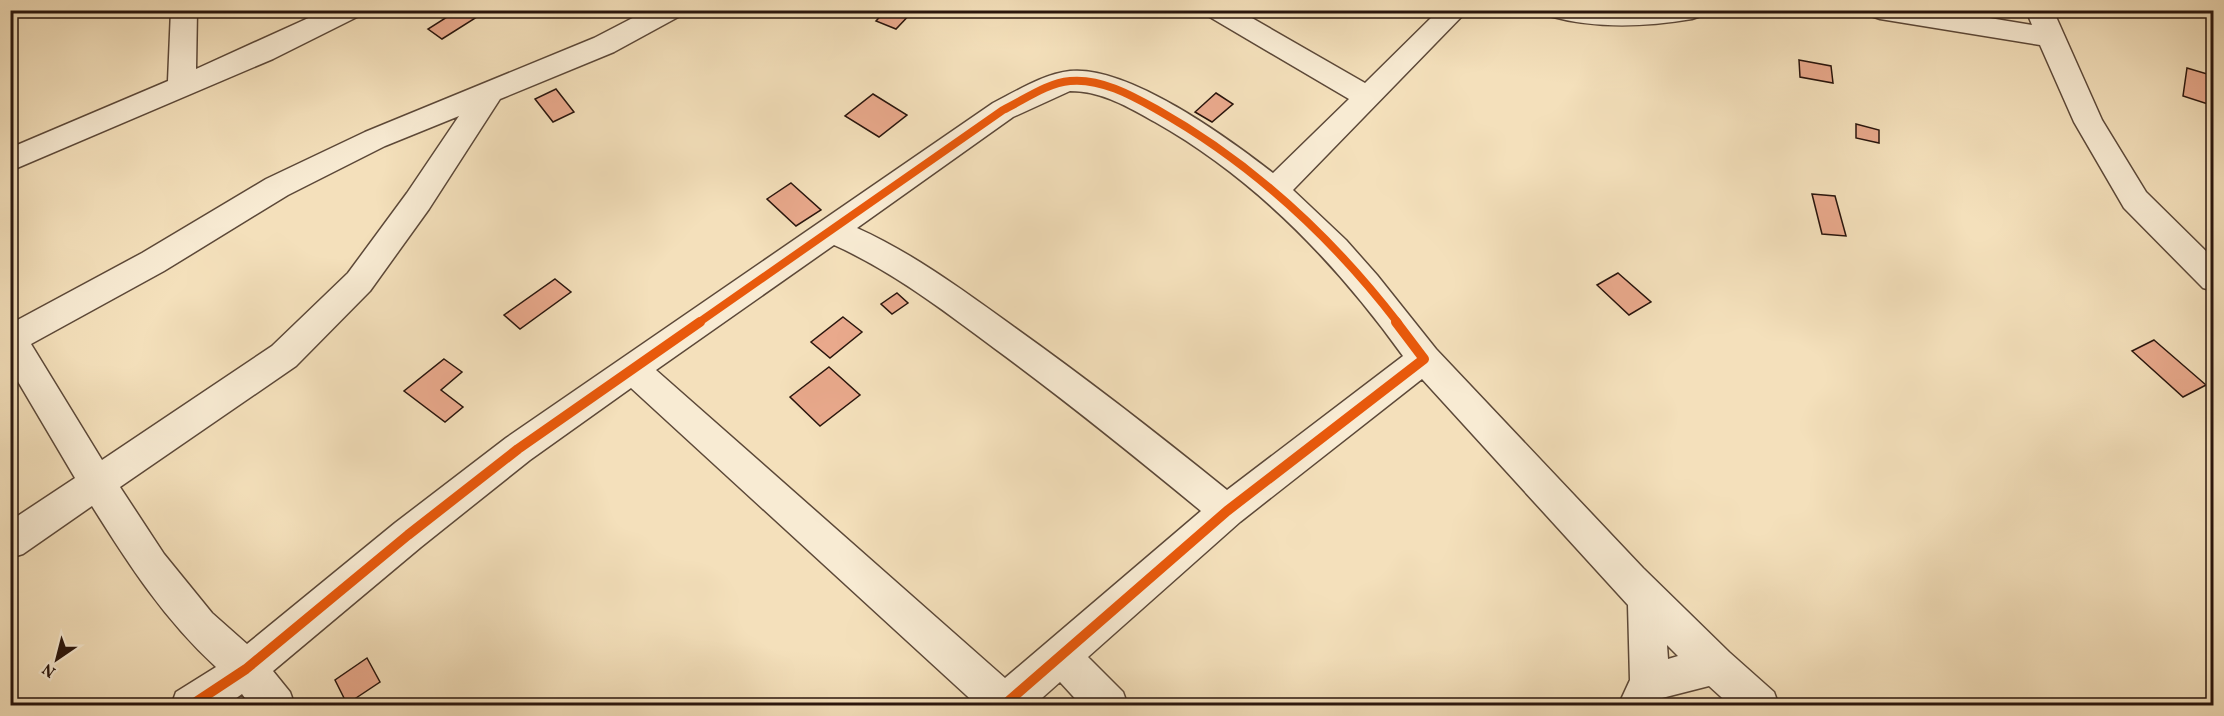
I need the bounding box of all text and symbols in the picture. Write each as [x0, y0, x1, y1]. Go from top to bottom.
north arrow [27, 629, 87, 689]
text: N [38, 657, 61, 682]

